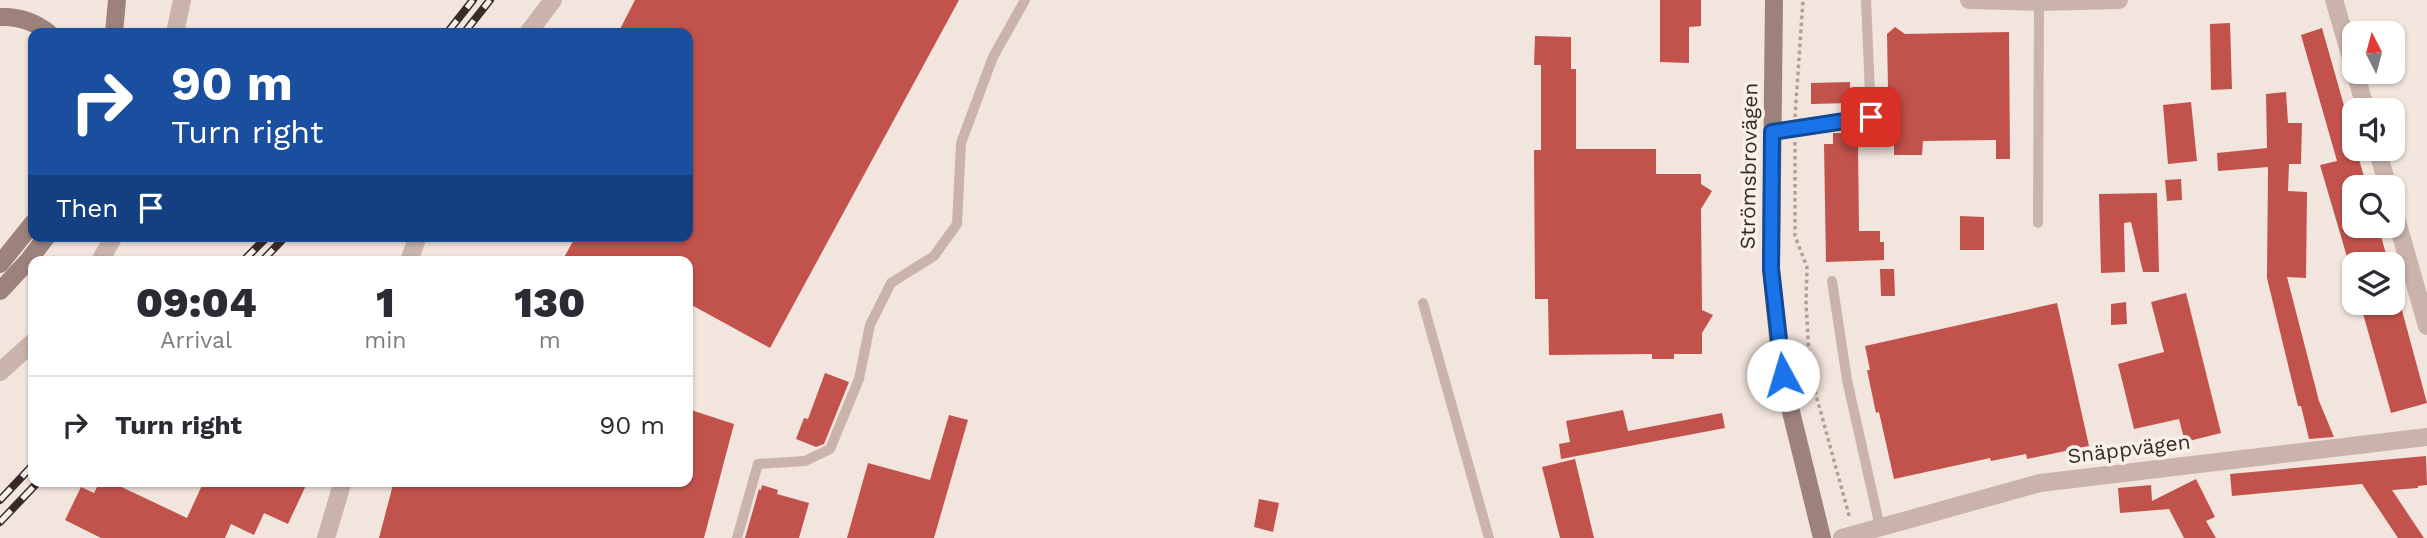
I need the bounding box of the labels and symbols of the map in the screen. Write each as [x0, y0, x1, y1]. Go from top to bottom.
north arrow [2342, 21, 2404, 84]
street label: Strömsbrovägen [1735, 82, 1762, 250]
pin [1841, 87, 1901, 147]
position arrow [1746, 338, 1820, 412]
street label: Snäppvägen [2066, 429, 2192, 468]

